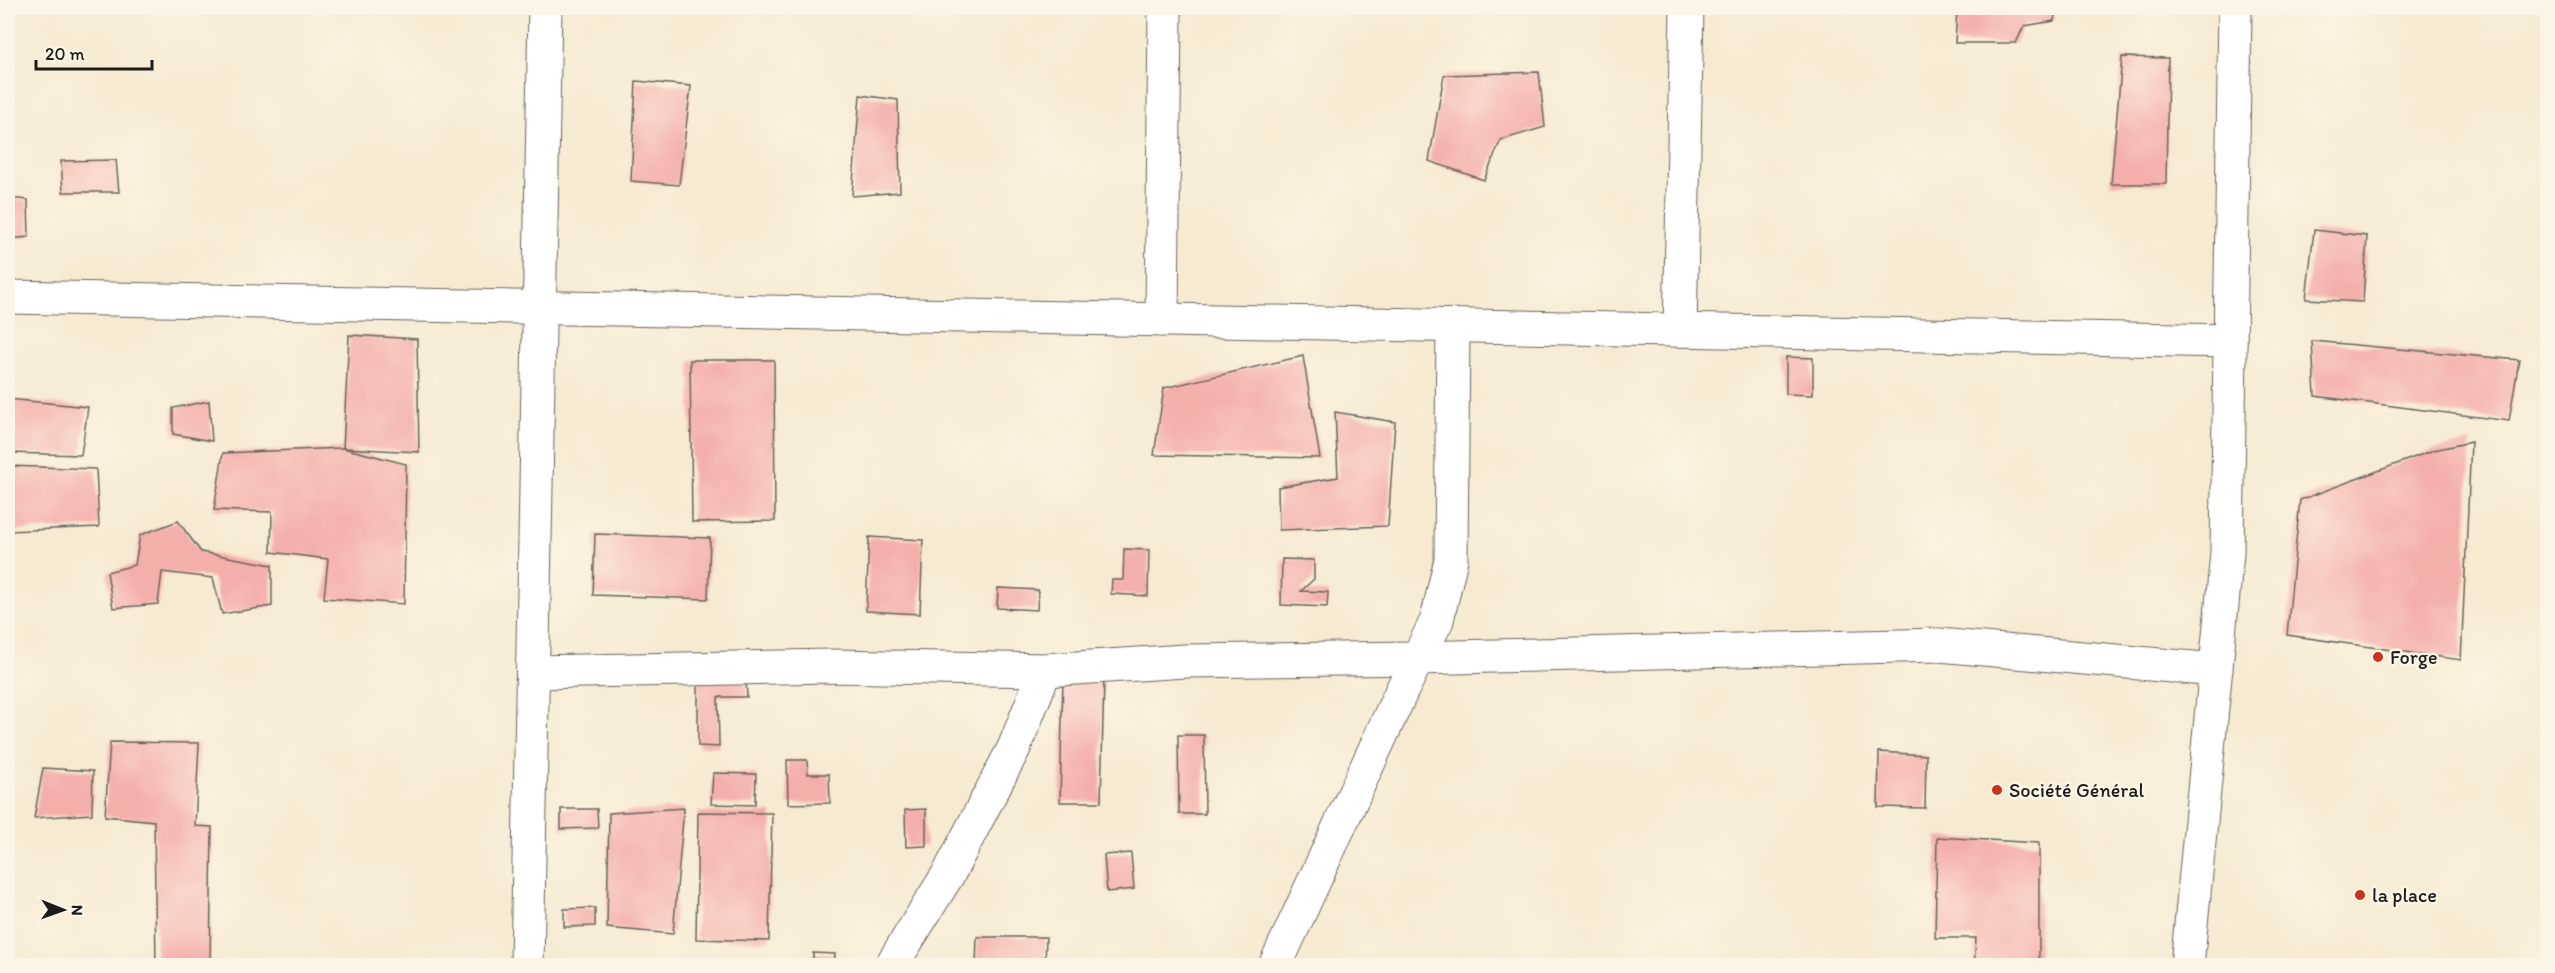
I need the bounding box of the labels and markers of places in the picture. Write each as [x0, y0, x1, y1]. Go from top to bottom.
place label: Forge [2390, 645, 2437, 669]
marker: Forge [2371, 650, 2385, 664]
place label: Société Général [2009, 778, 2145, 802]
marker: Société Général [1990, 783, 2004, 797]
place label: la place [2372, 883, 2437, 907]
marker: la place [2353, 888, 2367, 902]

